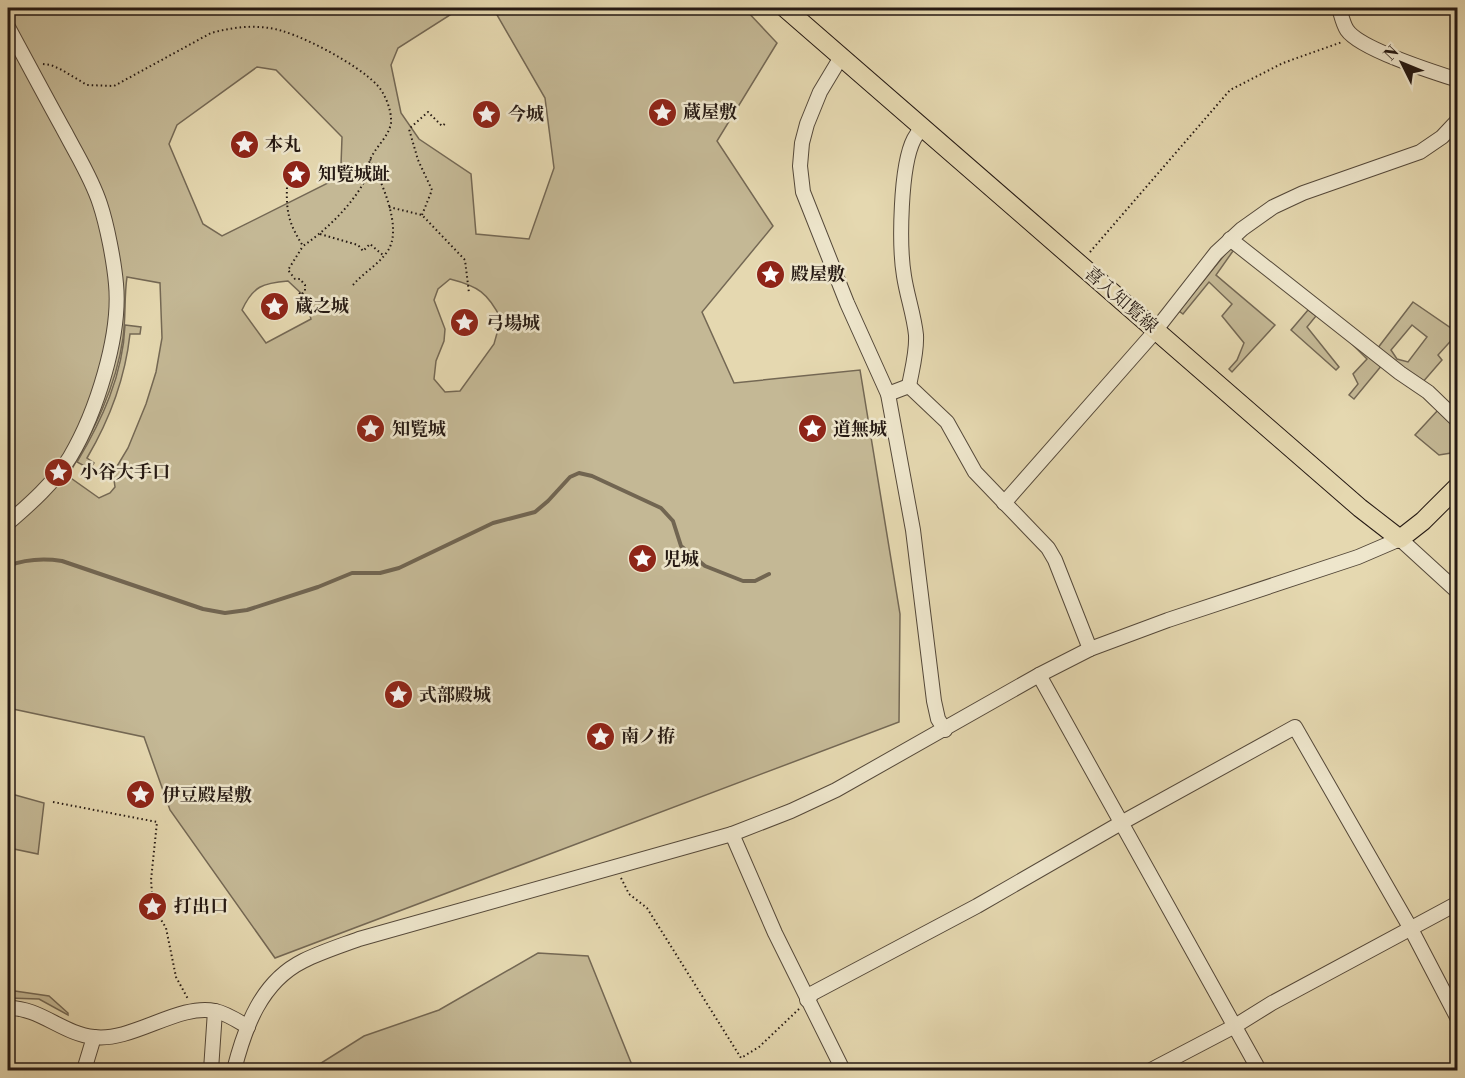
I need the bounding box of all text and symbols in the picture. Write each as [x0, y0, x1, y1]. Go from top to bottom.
north arrow [1372, 33, 1432, 93]
text: N [1380, 42, 1404, 65]
place icon: 蔵屋敷 [646, 96, 678, 128]
place icon: 今城 [471, 98, 503, 130]
place label: 蔵屋敷 [683, 101, 737, 124]
place label: 今城 [508, 103, 544, 126]
place icon: 本丸 [228, 128, 260, 160]
place label: 本丸 [265, 133, 301, 156]
place icon: 知覧城趾 [281, 158, 313, 190]
place label: 知覧城趾 [318, 163, 390, 186]
place icon: 殿屋敷 [754, 258, 786, 290]
street label: 喜入知覧線 [1079, 262, 1163, 338]
place label: 殿屋敷 [791, 263, 845, 286]
place icon: 蔵之城 [258, 290, 290, 322]
place label: 蔵之城 [295, 295, 349, 318]
place icon: 弓場城 [449, 307, 481, 339]
place label: 弓場城 [486, 312, 540, 335]
place icon: 知覧城 [355, 413, 387, 445]
place icon: 道無城 [796, 413, 828, 445]
place label: 知覧城 [392, 418, 446, 441]
place label: 道無城 [833, 418, 887, 441]
place icon: 小谷大手口 [43, 456, 75, 488]
place label: 小谷大手口 [80, 461, 170, 484]
place icon: 児城 [626, 543, 658, 575]
place label: 児城 [663, 548, 699, 571]
place icon: 式部殿城 [382, 679, 414, 711]
place label: 式部殿城 [419, 684, 491, 707]
place icon: 南ノ拵 [584, 720, 616, 752]
place label: 南ノ拵 [621, 725, 675, 748]
place icon: 伊豆殿屋敷 [125, 779, 157, 811]
place label: 伊豆殿屋敷 [162, 784, 252, 807]
place icon: 打出口 [137, 890, 169, 922]
place label: 打出口 [174, 895, 228, 918]

